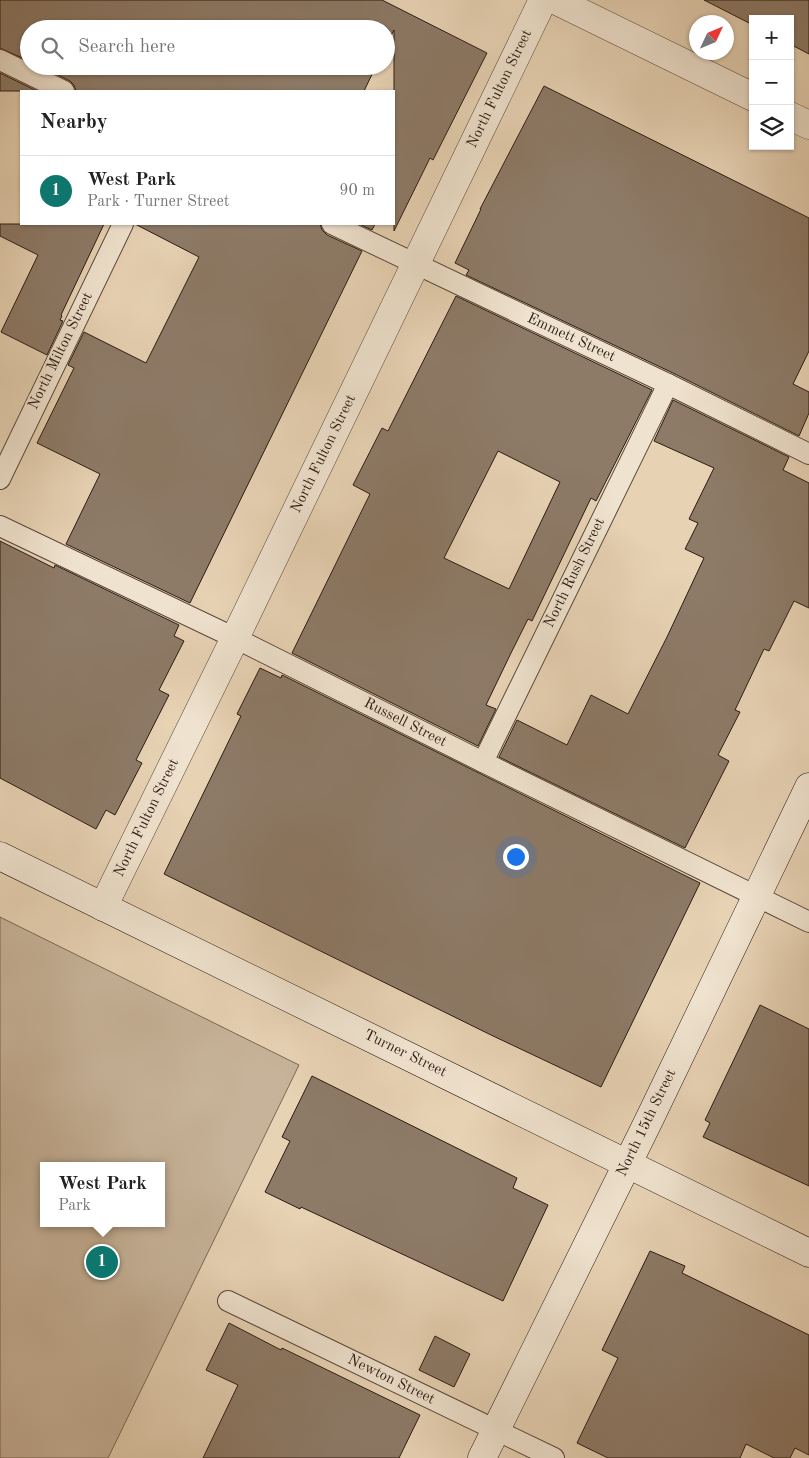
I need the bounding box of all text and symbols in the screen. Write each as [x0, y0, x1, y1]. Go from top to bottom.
north arrow [689, 15, 734, 60]
map controls [749, 15, 794, 150]
button: + [749, 15, 794, 60]
search box [20, 20, 395, 75]
street label: North Fulton Street [465, 27, 535, 151]
icon: search [38, 34, 66, 62]
text: Search here [78, 38, 175, 57]
button: − [749, 60, 794, 105]
button: layers [749, 105, 794, 150]
text: Nearby [40, 112, 108, 133]
text: West Park [87, 171, 176, 190]
text: 1 [51, 183, 61, 199]
text: 90 m [339, 183, 375, 199]
text: Park · Turner Street [87, 194, 229, 210]
street label: North Milton Street [26, 290, 96, 412]
street label: Emmett Street [525, 311, 617, 365]
street label: North Fulton Street [289, 392, 359, 516]
street label: North Rush Street [542, 516, 608, 630]
street label: Russell Street [361, 696, 449, 750]
street label: North Fulton Street [112, 756, 182, 880]
your location [503, 844, 529, 870]
street label: Turner Street [361, 1028, 449, 1080]
street label: North 15th Street [615, 1067, 679, 1179]
popup [40, 1162, 165, 1227]
text: West Park [58, 1175, 147, 1194]
text: Park [58, 1198, 91, 1214]
pin: 1 [86, 1243, 118, 1281]
street label: Newton Street [345, 1352, 437, 1408]

